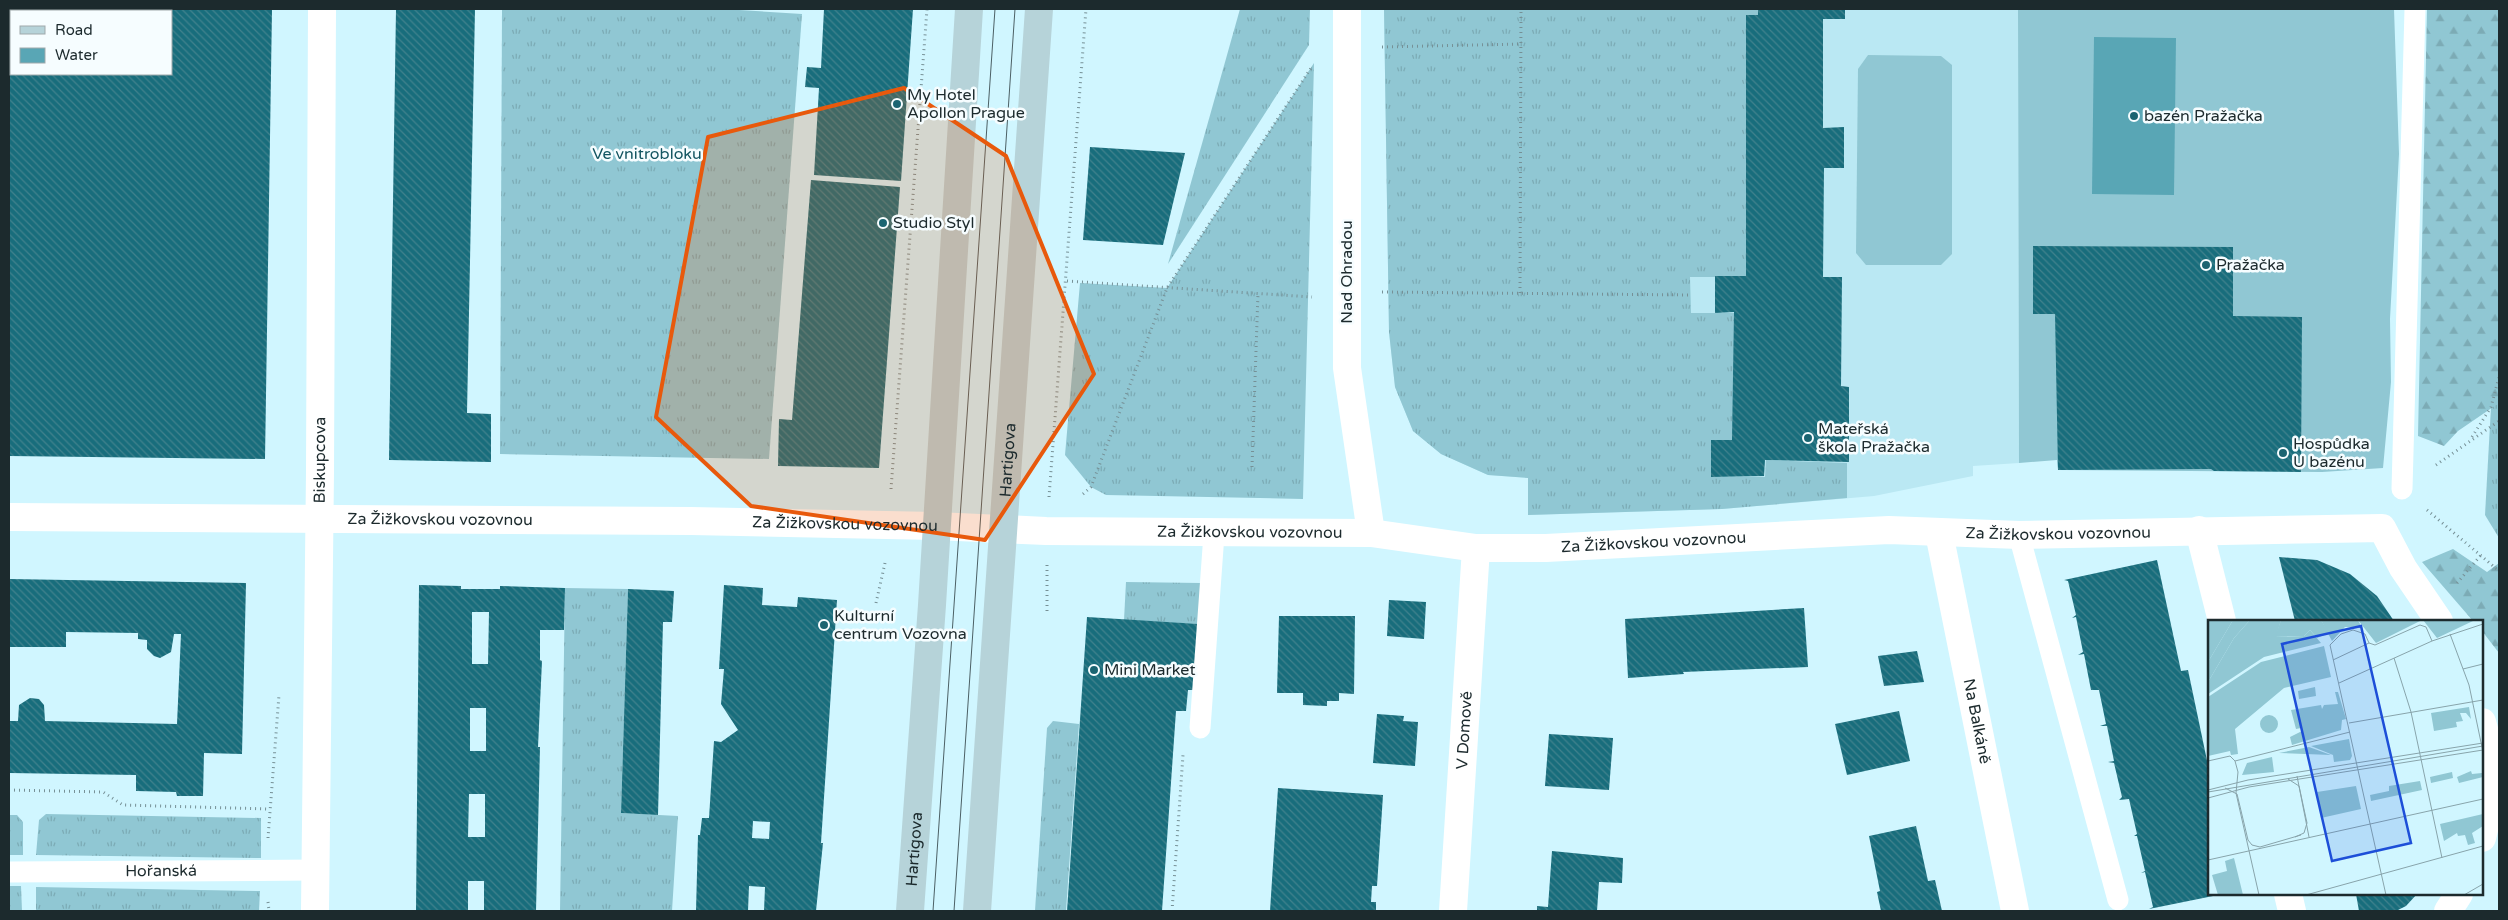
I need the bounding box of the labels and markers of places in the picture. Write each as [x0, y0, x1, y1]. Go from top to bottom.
place label: My Hotel Apollon Prague [907, 85, 1025, 123]
marker: My Hotel Apollon Prague [891, 98, 903, 110]
place label: bazén Pražačka [2144, 106, 2263, 126]
marker: bazén Pražačka [2128, 110, 2140, 122]
place label: Studio Styl [893, 213, 974, 233]
marker: Studio Styl [877, 217, 889, 229]
place label: Pražačka [2216, 255, 2285, 275]
marker: Pražačka [2200, 259, 2212, 271]
place label: Mateřská škola Pražačka [1818, 419, 1930, 457]
marker: Mateřská škola Pražačka [1802, 432, 1814, 444]
place label: Hospůdka U bazénu [2293, 434, 2370, 472]
marker: Hospůdka U bazénu [2277, 447, 2289, 459]
place label: Kulturní centrum Vozovna [834, 606, 967, 644]
marker: Kulturní centrum Vozovna [818, 619, 830, 631]
place label: Mini Market [1104, 660, 1196, 680]
marker: Mini Market [1088, 664, 1100, 676]

